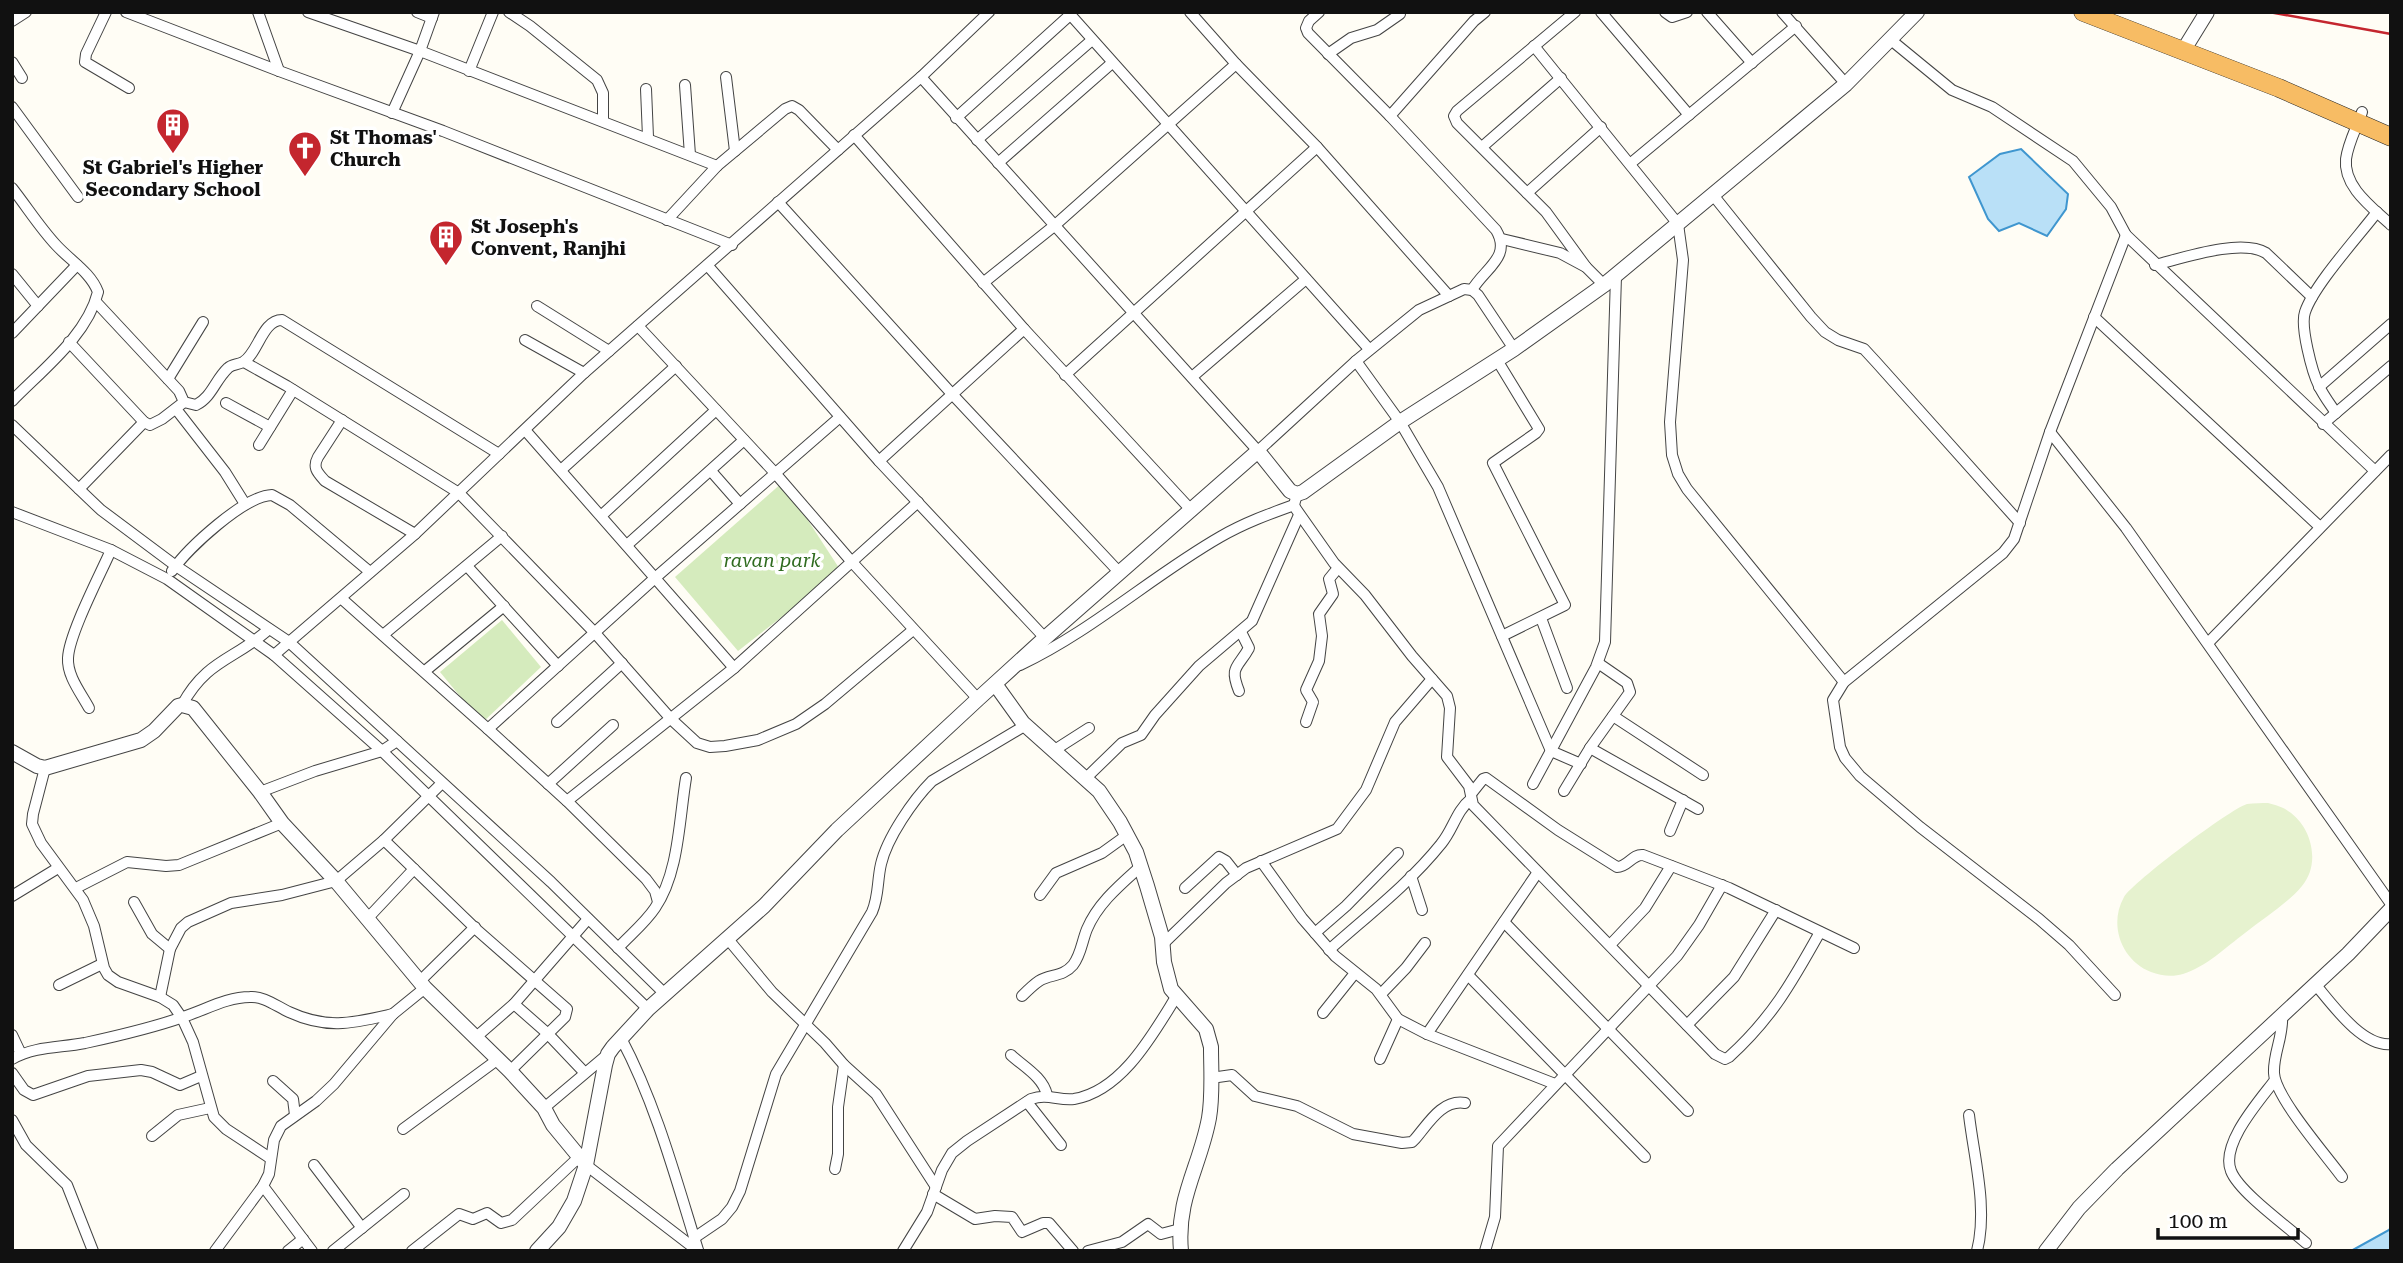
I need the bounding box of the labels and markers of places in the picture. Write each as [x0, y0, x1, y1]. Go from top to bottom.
building icon: St Gabriel's Higher Secondary School [154, 106, 192, 155]
place label: St Thomas' Church [330, 126, 437, 171]
church icon: St Thomas' Church [286, 129, 324, 178]
place label: St Gabriel's Higher Secondary School [83, 156, 264, 201]
place label: St Joseph's Convent, Ranjhi [471, 215, 626, 260]
building icon: St Joseph's Convent, Ranjhi [427, 218, 465, 267]

